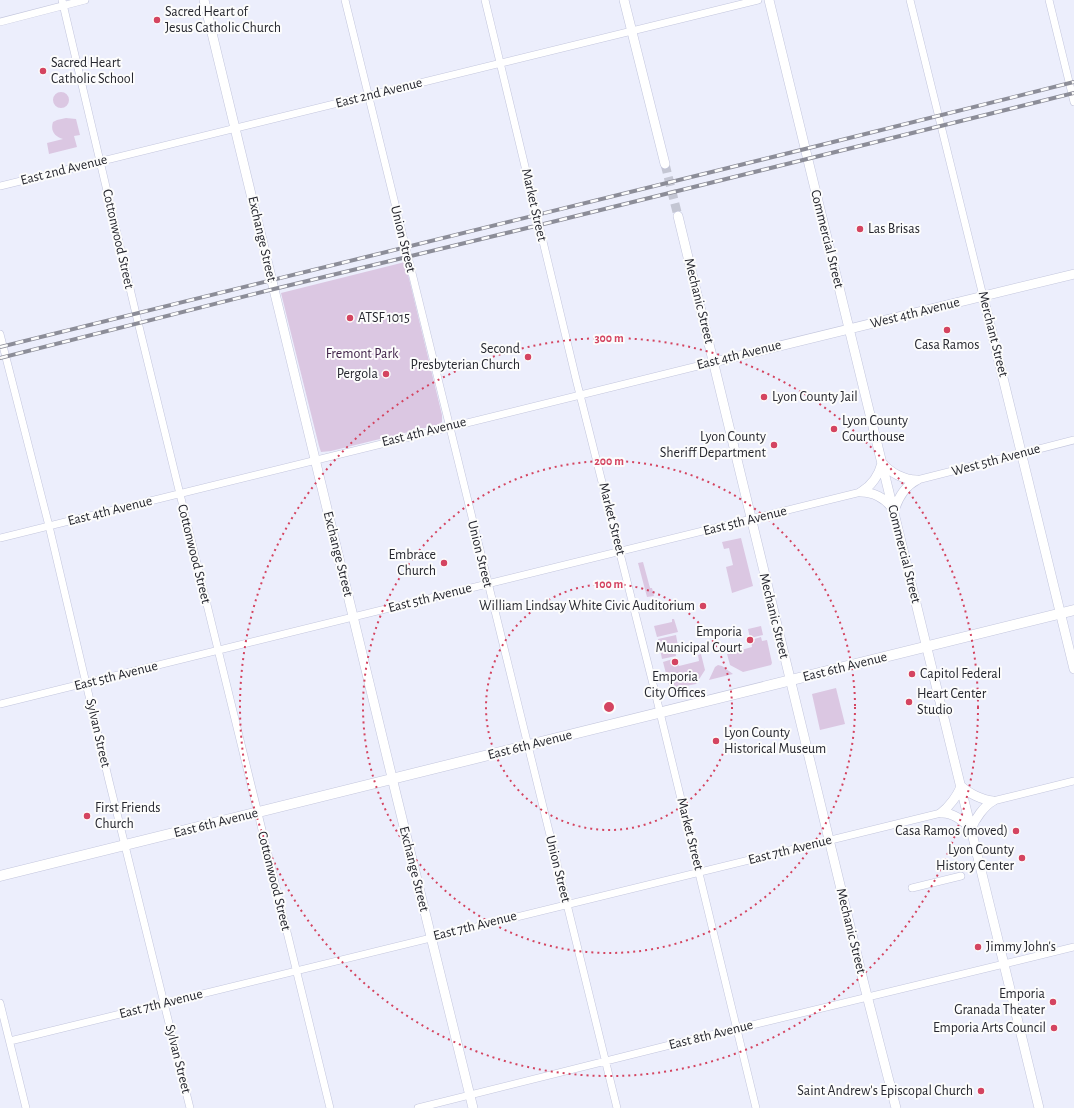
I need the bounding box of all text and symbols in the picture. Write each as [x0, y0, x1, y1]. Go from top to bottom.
place label: Sacred Heart of Jesus Catholic Church [165, 5, 281, 35]
marker: Sacred Heart of Jesus Catholic Church [152, 15, 162, 25]
place label: Sacred Heart Catholic School [51, 56, 134, 86]
marker: Sacred Heart Catholic School [38, 66, 48, 76]
street label: East 2nd Avenue [334, 75, 424, 111]
street label: East 2nd Avenue [19, 152, 109, 188]
street label: Market Street [519, 167, 549, 243]
street label: Cottonwood Street [100, 188, 136, 291]
street label: Commercial Street [808, 188, 846, 290]
street label: Exchange Street [245, 195, 279, 284]
street label: Union Street [388, 204, 418, 274]
place label: Las Brisas [868, 222, 920, 236]
marker: Las Brisas [855, 224, 865, 234]
street label: Mechanic Street [682, 257, 717, 346]
street label: Merchant Street [976, 290, 1011, 379]
street label: West 4th Avenue [869, 295, 961, 331]
place label: ATSF 1015 [358, 311, 410, 325]
marker: ATSF 1015 [345, 313, 355, 323]
marker: Casa Ramos [942, 325, 952, 335]
text: 300 m [594, 332, 624, 344]
street label: East 4th Avenue [695, 338, 783, 372]
place label: Casa Ramos [915, 338, 979, 352]
place label: Second Presbyterian Church [411, 342, 520, 372]
park label: Fremont Park [326, 347, 399, 361]
marker: Second Presbyterian Church [523, 352, 533, 362]
place label: Pergola [337, 367, 379, 381]
marker: Pergola [381, 369, 391, 379]
place label: Lyon County Jail [772, 390, 858, 404]
marker: Lyon County Jail [759, 392, 769, 402]
place label: Lyon County Courthouse [842, 414, 908, 444]
street label: East 4th Avenue [380, 415, 468, 449]
marker: Lyon County Courthouse [829, 424, 839, 434]
place label: Lyon County Sheriff Department [660, 430, 767, 460]
marker: Lyon County Sheriff Department [769, 440, 779, 450]
street label: West 5th Avenue [950, 441, 1042, 479]
text: 200 m [594, 455, 624, 467]
street label: Market Street [596, 481, 628, 557]
street label: East 4th Avenue [66, 494, 154, 528]
street label: Cottonwood Street [175, 503, 213, 606]
street label: Commercial Street [885, 503, 923, 605]
street label: East 5th Avenue [702, 504, 788, 538]
street label: Exchange Street [321, 510, 355, 599]
street label: Union Street [465, 519, 495, 589]
place label: Embrace Church [388, 548, 436, 578]
marker: Embrace Church [439, 558, 449, 568]
street label: Mechanic Street [757, 572, 792, 661]
text: 100 m [595, 578, 623, 590]
street label: East 5th Avenue [387, 581, 473, 615]
place label: William Lindsay White Civic Auditorium [479, 599, 695, 613]
marker: William Lindsay White Civic Auditorium [698, 601, 708, 611]
place label: Emporia Municipal Court [656, 625, 743, 655]
marker: Emporia Municipal Court [745, 635, 755, 645]
street label: East 6th Avenue [801, 650, 889, 684]
marker: Emporia City Offices [670, 657, 680, 667]
street label: East 5th Avenue [73, 659, 159, 693]
place label: Capitol Federal [920, 667, 1001, 681]
marker: Capitol Federal [907, 669, 917, 679]
place label: Emporia City Offices [644, 670, 706, 700]
place label: Heart Center Studio [917, 687, 987, 717]
street label: Sylvan Street [83, 697, 113, 769]
marker: Heart Center Studio [904, 697, 914, 707]
centre of rings [602, 700, 616, 714]
place label: Lyon County Historical Museum [724, 726, 826, 756]
street label: East 6th Avenue [486, 728, 574, 762]
marker: Lyon County Historical Museum [711, 736, 721, 746]
street label: Market Street [674, 796, 706, 872]
place label: First Friends Church [95, 801, 161, 831]
street label: East 6th Avenue [172, 806, 260, 840]
marker: First Friends Church [82, 811, 92, 821]
place label: Casa Ramos (moved) [895, 824, 1008, 838]
street label: Exchange Street [397, 825, 431, 914]
marker: Casa Ramos (moved) [1011, 826, 1021, 836]
street label: Cottonwood Street [255, 830, 293, 933]
street label: East 7th Avenue [747, 833, 833, 867]
street label: Union Street [543, 834, 573, 904]
place label: Lyon County History Center [936, 843, 1014, 873]
marker: Lyon County History Center [1017, 853, 1027, 863]
street label: Mechanic Street [834, 887, 869, 976]
street label: East 7th Avenue [432, 909, 518, 943]
place label: Jimmy John's [986, 940, 1056, 954]
marker: Jimmy John's [973, 942, 983, 952]
street label: East 7th Avenue [118, 987, 204, 1021]
place label: Emporia Granada Theater [954, 987, 1046, 1017]
marker: Emporia Granada Theater [1048, 997, 1058, 1007]
street label: East 8th Avenue [667, 1018, 755, 1052]
place label: Emporia Arts Council [933, 1021, 1046, 1035]
street label: Sylvan Street [163, 1023, 193, 1095]
marker: Emporia Arts Council [1049, 1023, 1059, 1033]
place label: Saint Andrew's Episcopal Church [797, 1084, 973, 1098]
marker: Saint Andrew's Episcopal Church [976, 1086, 986, 1096]

